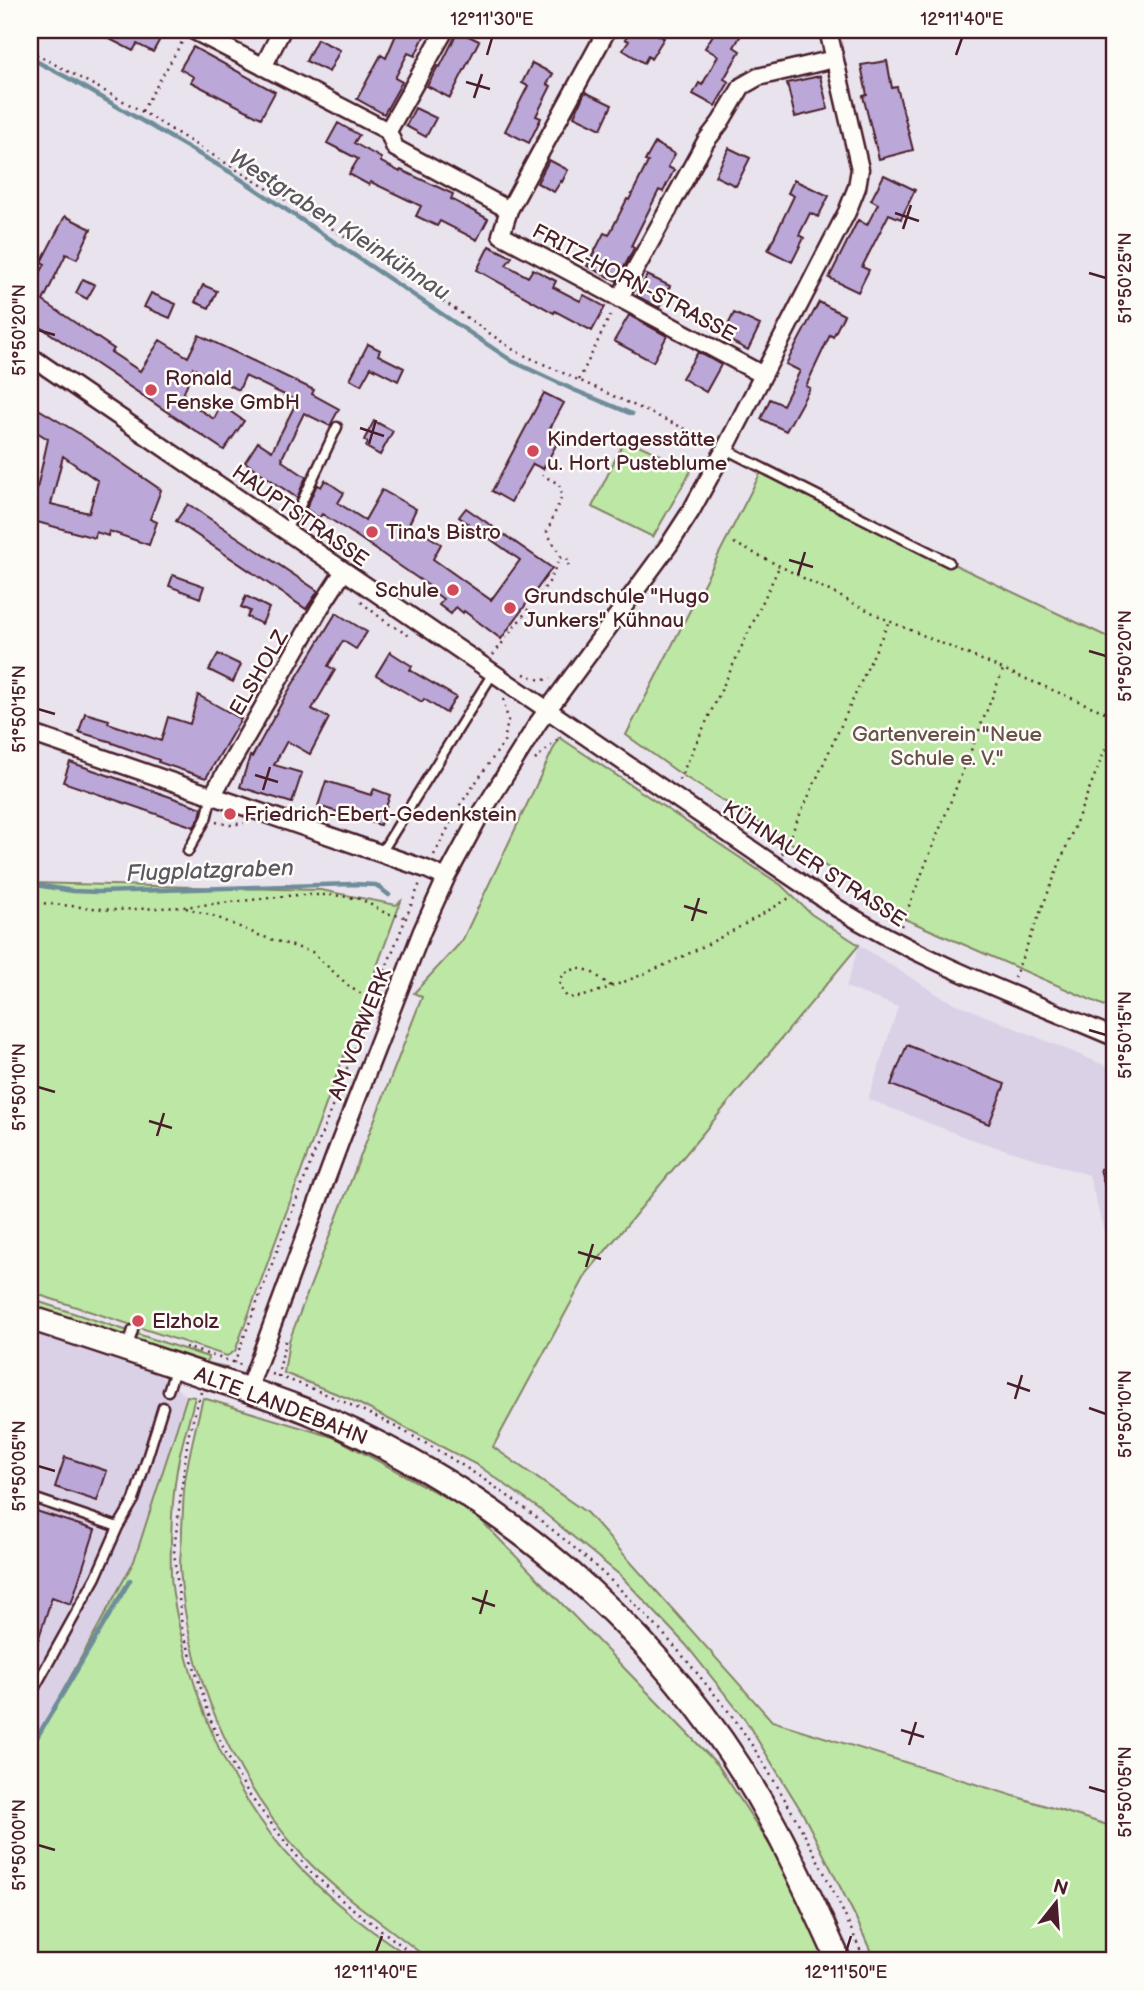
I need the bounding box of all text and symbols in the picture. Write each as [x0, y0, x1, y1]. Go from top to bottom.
text: 12°11'30"E [450, 9, 534, 30]
text: 12°11'40"E [920, 9, 1004, 30]
water label: Westgraben Kleinkühnau [223, 143, 455, 307]
street label: FRITZ-HORN-STRASSE [528, 219, 740, 347]
text: 51°50'25"N [1115, 232, 1136, 324]
text: 51°50'20"N [9, 284, 30, 376]
place label: Ronald Fenske GmbH [165, 366, 300, 415]
marker: Ronald Fenske GmbH [143, 382, 159, 398]
place label: Kindertagesstätte u. Hort Pusteblume [547, 427, 727, 476]
marker: Kindertagesstätte u. Hort Pusteblume [525, 443, 541, 459]
street label: HAUPTSTRASSE [227, 460, 373, 572]
place label: Tina's Bistro [386, 520, 501, 545]
marker: Tina's Bistro [364, 524, 380, 540]
place label: Schule [375, 578, 439, 603]
marker: Schule [445, 582, 461, 598]
place label: Grundschule "Hugo Junkers" Kühnau [524, 584, 709, 633]
marker: Grundschule "Hugo Junkers" Kühnau [502, 600, 518, 616]
text: 51°50'20"N [1115, 610, 1136, 702]
street label: ELSHOLZ [224, 626, 294, 720]
text: 51°50'15"N [9, 665, 30, 753]
park label: Gartenverein "Neue Schule e. V." [852, 722, 1042, 771]
street label: KÜHNAUER STRASSE [718, 795, 910, 933]
place label: Friedrich-Ebert-Gedenkstein [244, 802, 517, 827]
marker: Friedrich-Ebert-Gedenkstein [222, 806, 238, 822]
water label: Flugplatzgraben [126, 854, 294, 888]
street label: AM VORWERK [323, 964, 397, 1104]
text: 51°50'15"N [1115, 991, 1136, 1079]
text: 51°50'10"N [9, 1043, 30, 1131]
place label: Elzholz [152, 1309, 220, 1334]
marker: Elzholz [130, 1313, 146, 1329]
street label: ALTE LANDEBAHN [191, 1361, 371, 1451]
text: 51°50'10"N [1115, 1370, 1136, 1458]
text: 51°50'05"N [9, 1420, 30, 1512]
text: 51°50'05"N [1115, 1746, 1136, 1838]
text: 51°50'00"N [9, 1799, 30, 1891]
north arrow [1021, 1868, 1092, 1938]
text: N [1050, 1875, 1071, 1901]
text: 12°11'40"E [334, 1962, 418, 1983]
text: 12°11'50"E [805, 1962, 888, 1983]

